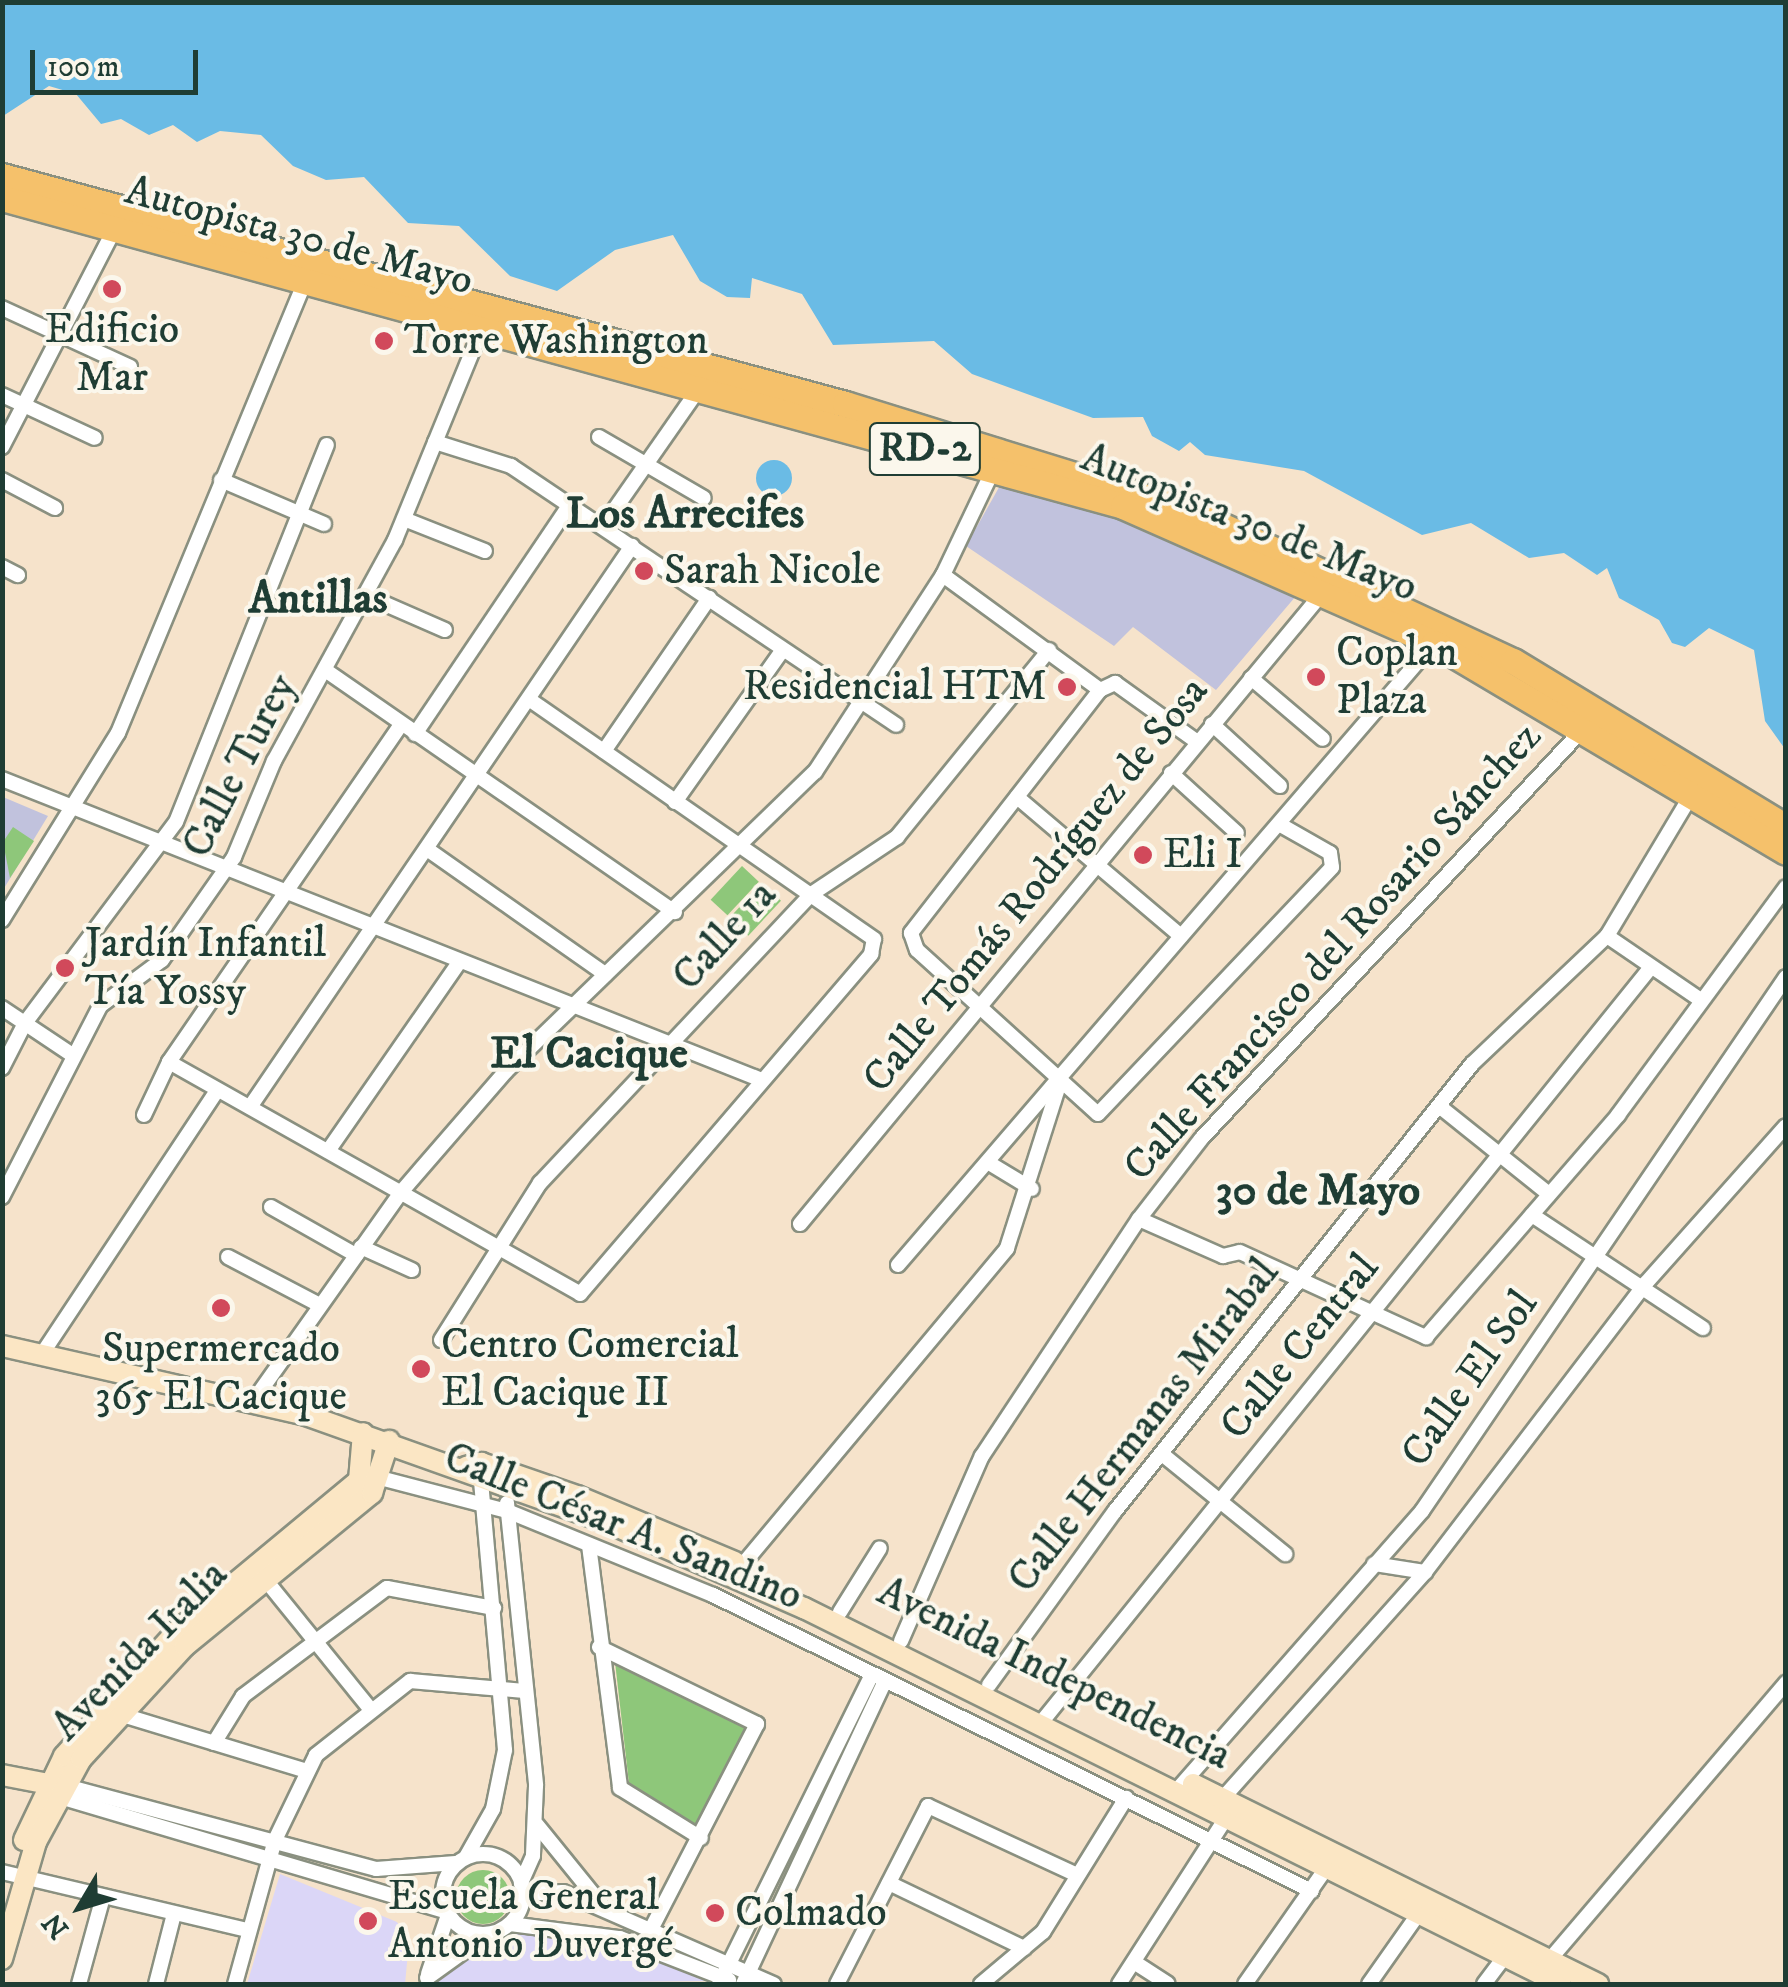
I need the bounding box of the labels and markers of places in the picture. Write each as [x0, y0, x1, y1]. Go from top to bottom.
marker: Edificio Mar [101, 278, 123, 300]
place label: Edificio Mar [45, 305, 179, 404]
place label: Torre Washington [404, 316, 708, 366]
marker: Torre Washington [373, 330, 395, 352]
place label: Sarah Nicole [664, 546, 881, 596]
marker: Sarah Nicole [633, 560, 655, 582]
place label: Coplan Plaza [1336, 628, 1458, 726]
place label: Residencial HTM [743, 662, 1047, 712]
marker: Coplan Plaza [1305, 666, 1327, 688]
marker: Residencial HTM [1056, 676, 1078, 698]
place label: Eli I [1163, 830, 1242, 880]
marker: Eli I [1132, 844, 1154, 866]
place label: Jardín Infantil Tía Yossy [85, 919, 326, 1018]
marker: Jardín Infantil Tía Yossy [54, 957, 76, 979]
marker: Supermercado 365 El Cacique [210, 1297, 232, 1319]
place label: Centro Comercial El Cacique II [441, 1320, 739, 1418]
place label: Supermercado 365 El Cacique [95, 1324, 347, 1422]
marker: Centro Comercial El Cacique II [410, 1358, 432, 1380]
place label: Escuela General Antonio Duvergé [388, 1872, 673, 1970]
place label: Colmado [735, 1888, 887, 1938]
marker: Colmado [704, 1902, 726, 1924]
marker: Escuela General Antonio Duvergé [357, 1910, 379, 1932]

